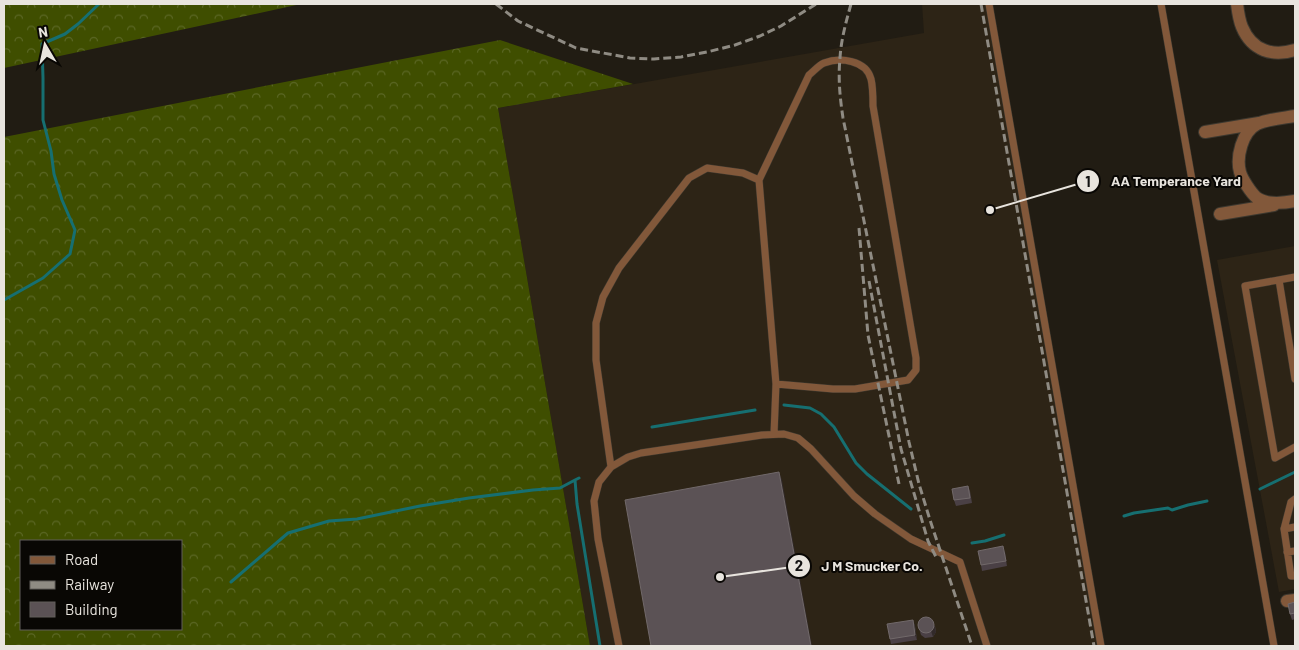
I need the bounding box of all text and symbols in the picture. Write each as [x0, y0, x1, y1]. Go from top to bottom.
north arrow [20, 20, 70, 70]
text: N [37, 23, 49, 41]
callout: AA Temperance Yard [1076, 167, 1251, 196]
text: 1 [1085, 172, 1091, 190]
text: AA Temperance Yard [1111, 172, 1241, 189]
legend [20, 540, 182, 630]
text: Road [65, 550, 98, 568]
callout: J M Smucker Co. [787, 552, 933, 581]
text: 2 [795, 556, 803, 574]
text: J M Smucker Co. [821, 557, 923, 574]
text: Railway [65, 575, 114, 593]
text: Building [65, 600, 118, 618]

